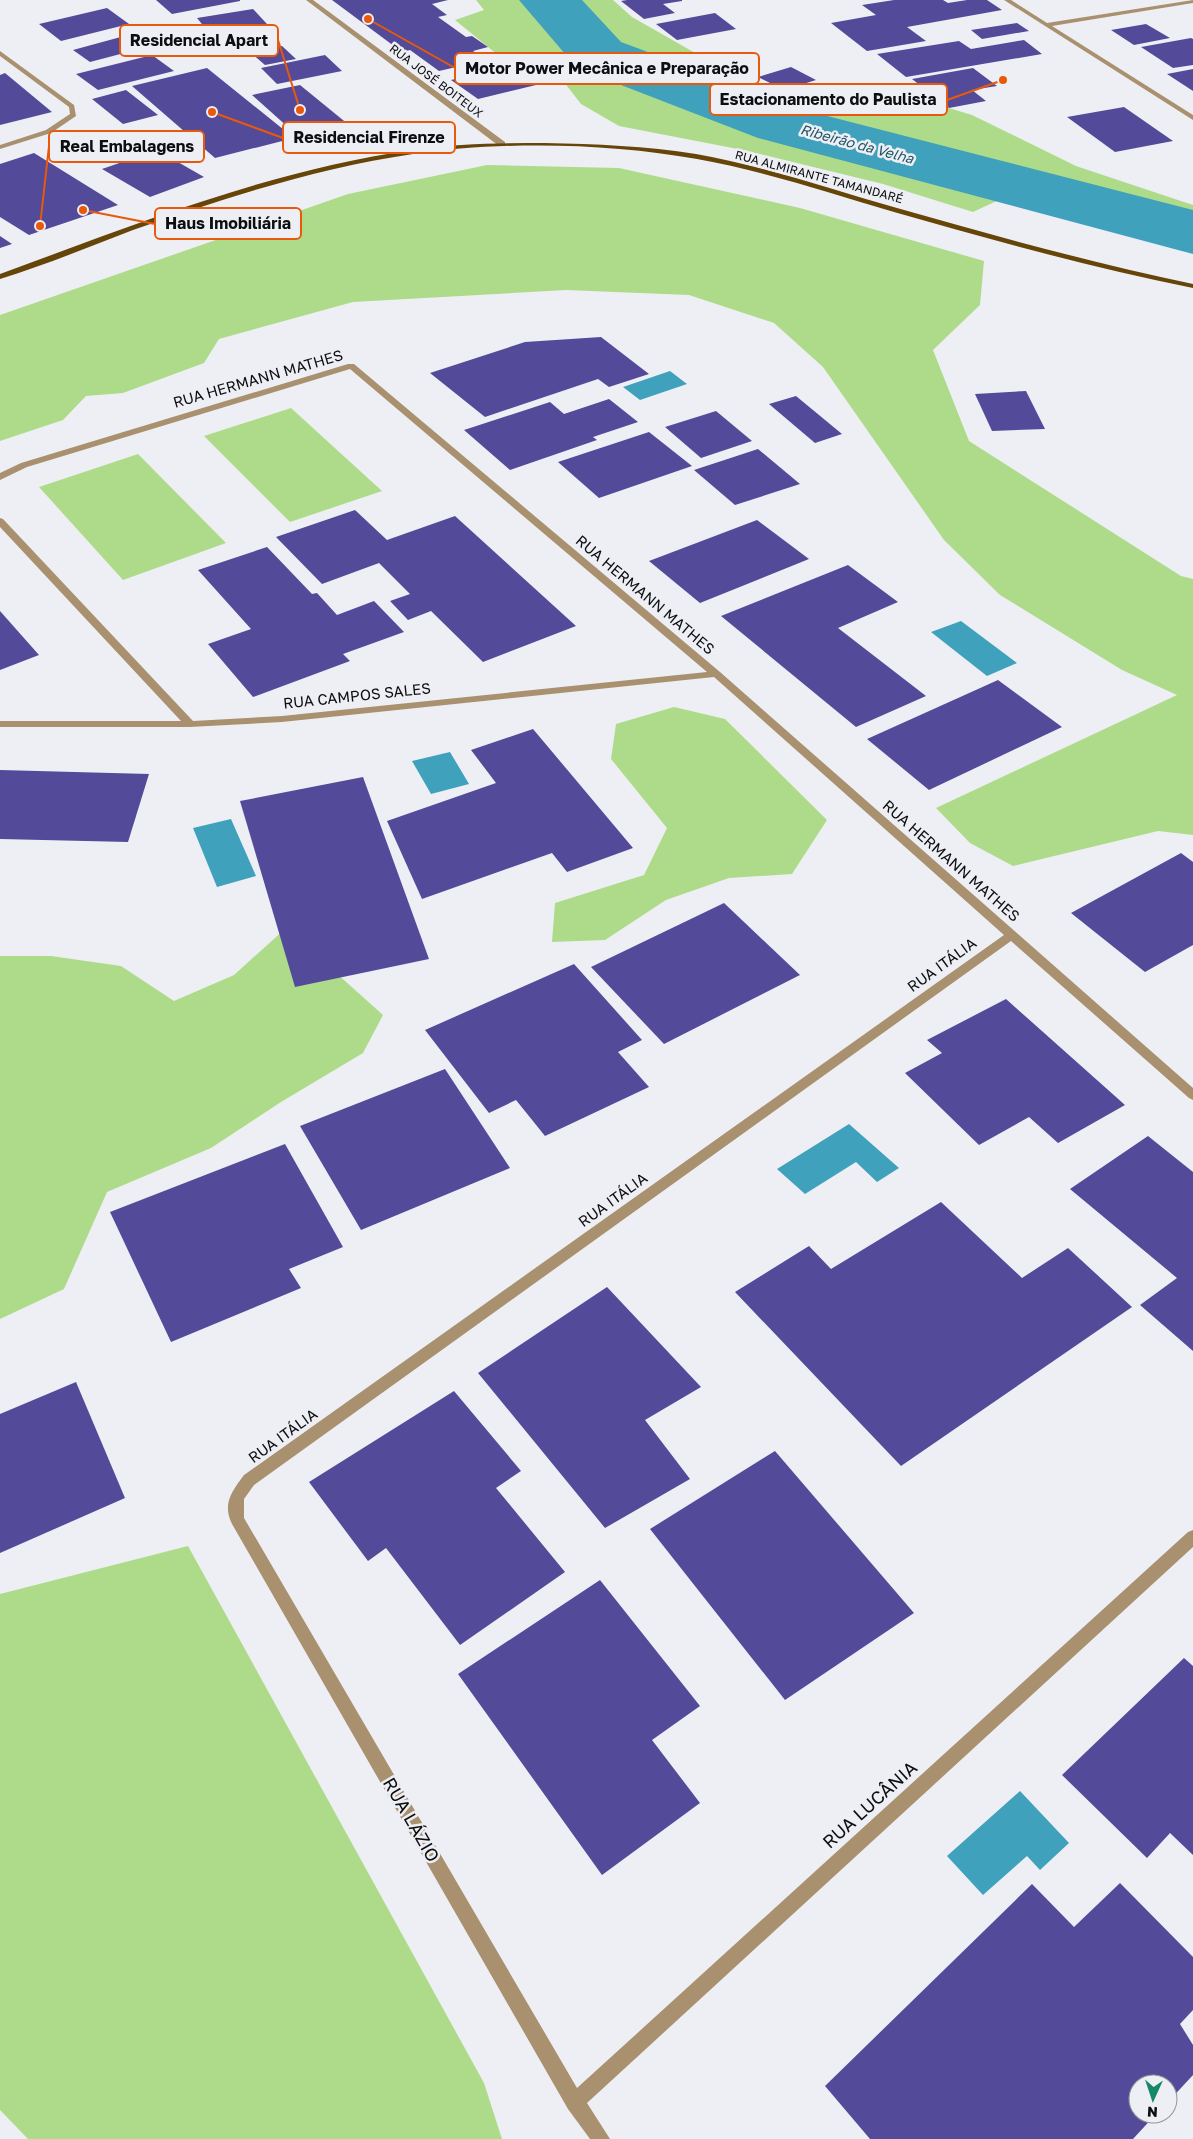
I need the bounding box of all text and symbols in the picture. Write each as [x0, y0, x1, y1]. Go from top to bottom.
callout: Residencial Apart [120, 25, 278, 56]
text: Residencial Apart [130, 30, 268, 50]
street label: RUA JOSÉ BOITEUX [387, 41, 486, 121]
callout: Motor Power Mecânica e Preparação [455, 53, 759, 84]
text: Motor Power Mecânica e Preparação [465, 58, 749, 78]
callout: Estacionamento do Paulista [710, 84, 947, 115]
text: Estacionamento do Paulista [720, 89, 936, 109]
water label: Ribeirão da Velha [799, 120, 917, 167]
callout: Residencial Firenze [283, 122, 455, 153]
text: Residencial Firenze [293, 127, 445, 147]
callout: Real Embalagens [49, 131, 204, 162]
text: Real Embalagens [60, 136, 194, 156]
street label: RUA ALMIRANTE TAMANDARÉ [734, 147, 905, 206]
callout: Haus Imobiliária [155, 208, 301, 239]
text: Haus Imobiliária [165, 213, 291, 233]
street label: RUA HERMANN MATHES [171, 345, 345, 411]
street label: RUA HERMANN MATHES [573, 531, 719, 658]
street label: RUA CAMPOS SALES [282, 678, 432, 712]
street label: RUA HERMANN MATHES [879, 796, 1024, 925]
street label: RUA ITÁLIA [904, 933, 979, 995]
street label: RUA ITÁLIA [575, 1168, 650, 1230]
street label: RUA ITÁLIA [245, 1404, 320, 1466]
street label: RUA LUCÂNIA [818, 1756, 921, 1852]
street label: RUA LÁZIO [379, 1773, 445, 1866]
north arrow [1128, 2074, 1178, 2124]
text: N [1147, 2104, 1158, 2121]

